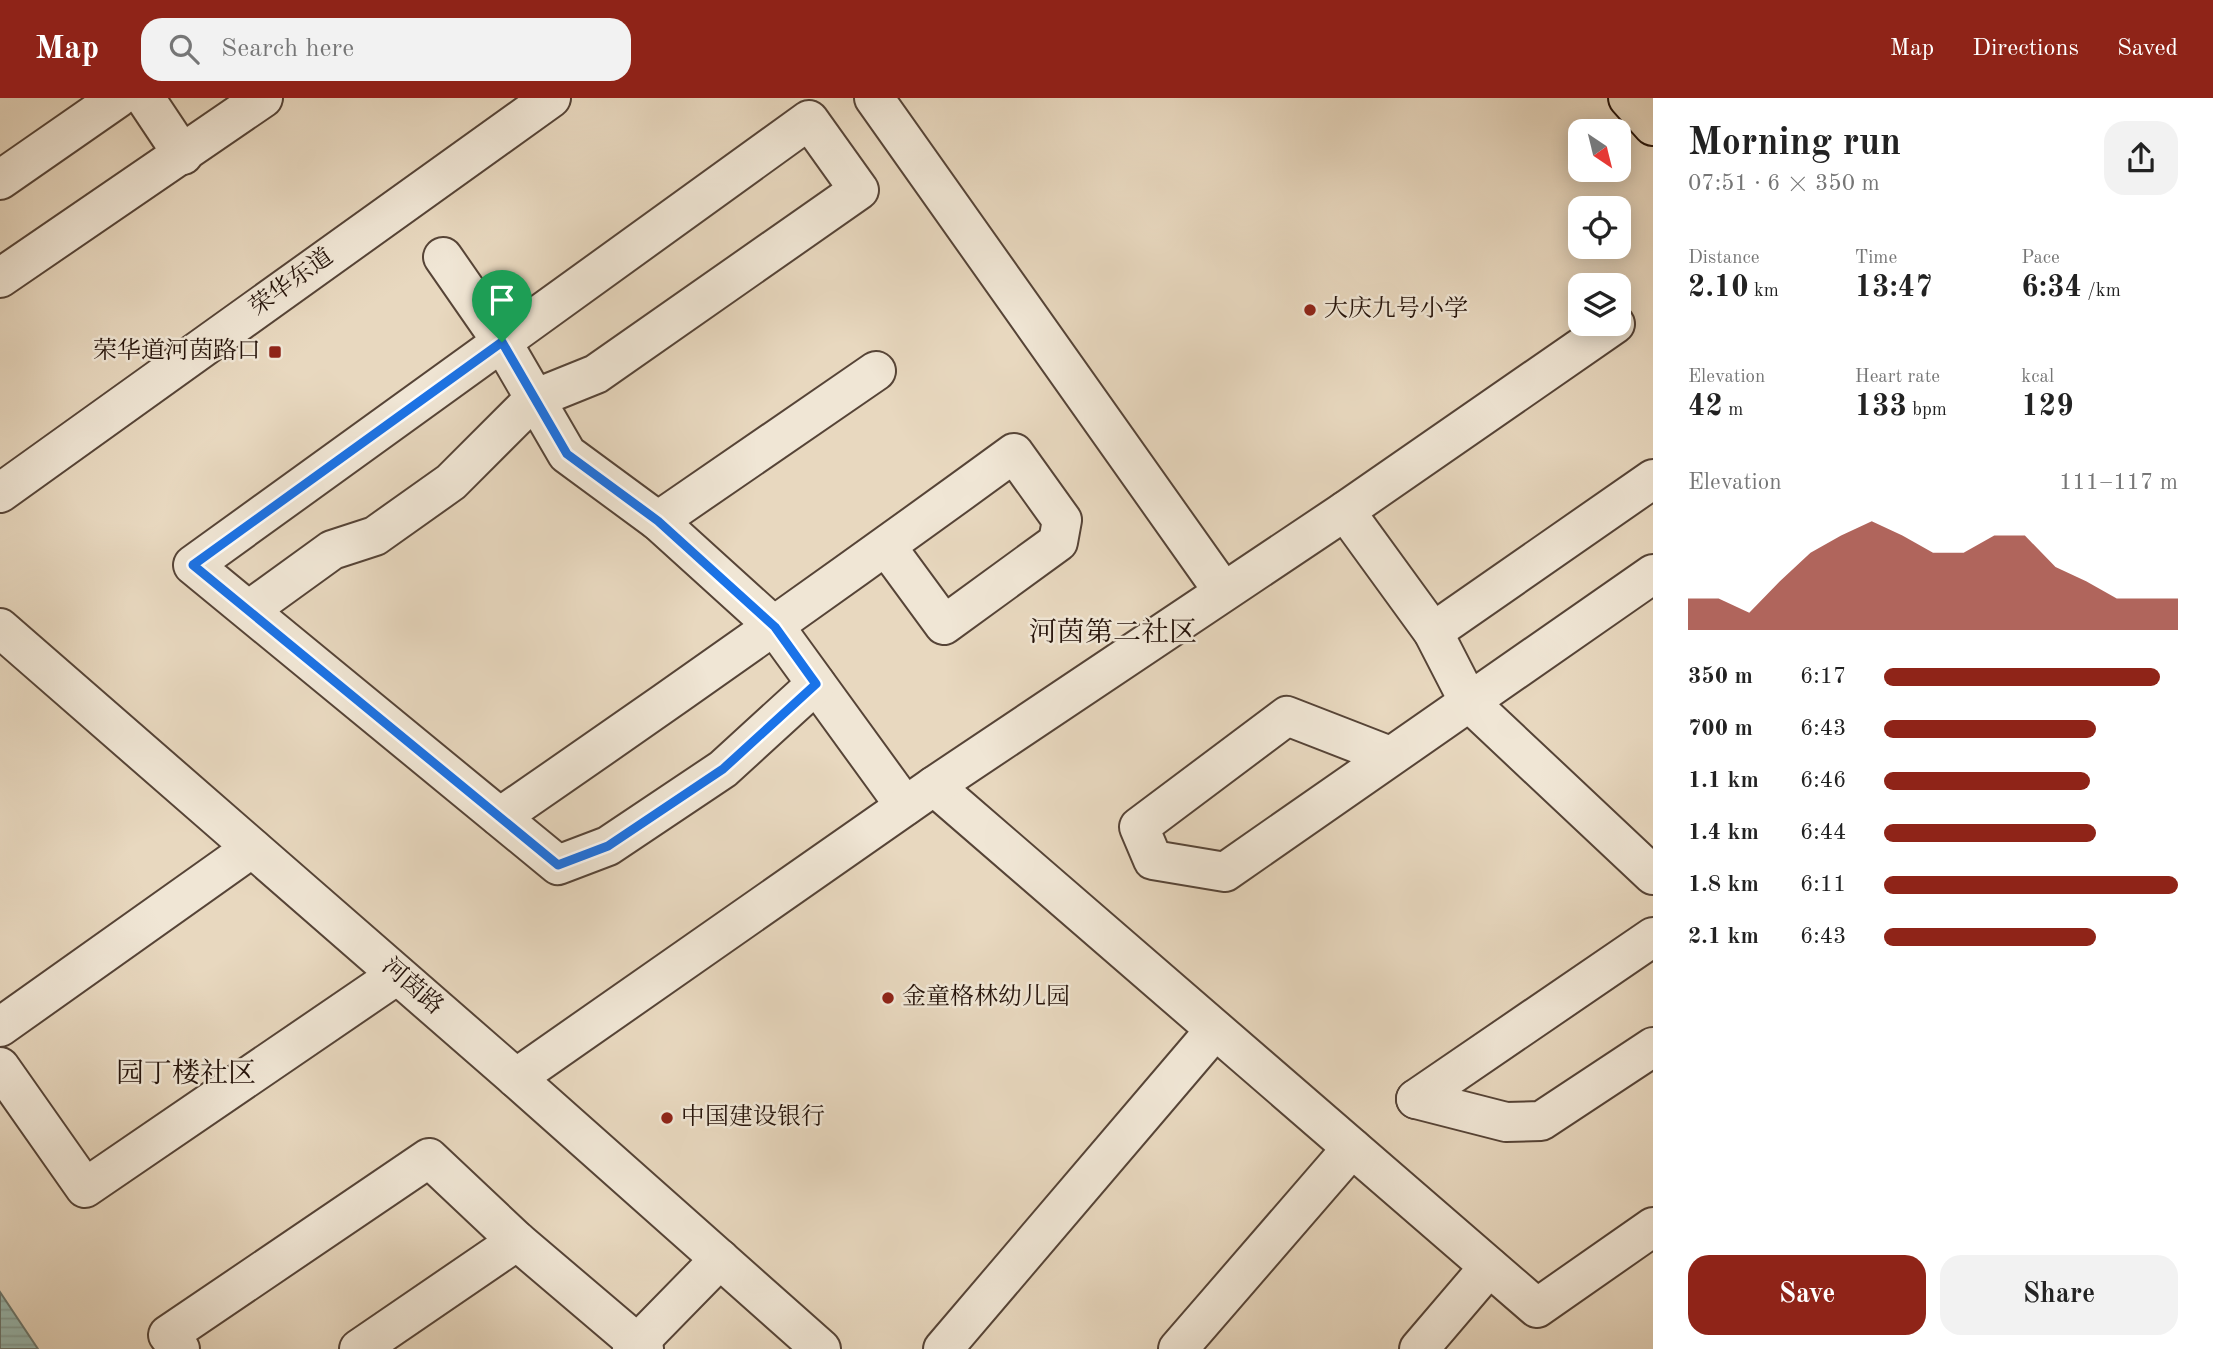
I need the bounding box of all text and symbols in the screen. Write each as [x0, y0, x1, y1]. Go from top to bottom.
search box [141, 18, 631, 81]
icon: search [165, 30, 203, 68]
text: Map [35, 33, 99, 66]
text: Search here [221, 36, 354, 62]
text: Map [1890, 37, 1934, 61]
text: Directions [1972, 37, 2079, 61]
text: Saved [2117, 37, 2178, 61]
north arrow [1568, 119, 1631, 182]
map controls [1568, 119, 1631, 336]
button: share [2104, 121, 2178, 195]
text: Morning run [1688, 125, 1901, 163]
text: 07:51 · 6 × 350 m [1688, 172, 1880, 195]
button: locate [1568, 196, 1631, 259]
street label: 荣华东道 [244, 243, 338, 321]
text: Distance [1688, 249, 1760, 268]
text: Time [1855, 249, 1897, 268]
text: Pace [2021, 249, 2060, 268]
pin [472, 270, 532, 342]
button: layers [1568, 273, 1631, 336]
text: 2.10 [1688, 273, 1749, 303]
text: 13:47 [1855, 273, 1933, 303]
text: 6:34 [2021, 273, 2082, 303]
icon: arrive [483, 281, 521, 319]
text: km [1749, 282, 1779, 301]
text: /km [2082, 282, 2121, 301]
place label: 大庆九号小学 [1324, 295, 1468, 322]
marker: 大庆九号小学 [1302, 302, 1318, 318]
place label: 荣华道河茵路口 [93, 337, 261, 364]
marker: 荣华道河茵路口 [267, 344, 283, 360]
text: Elevation [1688, 368, 1765, 387]
text: Heart rate [1855, 368, 1940, 387]
text: kcal [2021, 368, 2054, 387]
text: 42 [1688, 392, 1723, 422]
text: 133 [1855, 392, 1907, 422]
text: 129 [2021, 392, 2074, 422]
text: m [1723, 401, 1743, 420]
text: bpm [1907, 401, 1947, 420]
text: Elevation [1688, 471, 1782, 494]
text: 111–117 m [2059, 471, 2178, 494]
district label: 河茵第二社区 [1029, 617, 1197, 648]
text: 350 m [1688, 665, 1753, 688]
text: 6:17 [1800, 665, 1846, 688]
text: 700 m [1688, 717, 1753, 740]
text: 6:43 [1800, 717, 1846, 740]
text: 1.1 km [1688, 769, 1759, 792]
text: 6:46 [1800, 769, 1846, 792]
text: 1.4 km [1688, 821, 1759, 844]
text: 6:44 [1800, 821, 1846, 844]
text: 1.8 km [1688, 873, 1759, 896]
text: 6:11 [1800, 873, 1846, 896]
text: 2.1 km [1688, 925, 1759, 948]
text: 6:43 [1800, 925, 1846, 948]
street label: 河茵路 [377, 952, 449, 1020]
place label: 金童格林幼儿园 [902, 983, 1070, 1010]
marker: 金童格林幼儿园 [880, 990, 896, 1006]
district label: 园丁楼社区 [116, 1058, 256, 1089]
place label: 中国建设银行 [681, 1103, 825, 1130]
marker: 中国建设银行 [659, 1110, 675, 1126]
button: Save [1688, 1255, 1926, 1335]
button: Share [1940, 1255, 2178, 1335]

